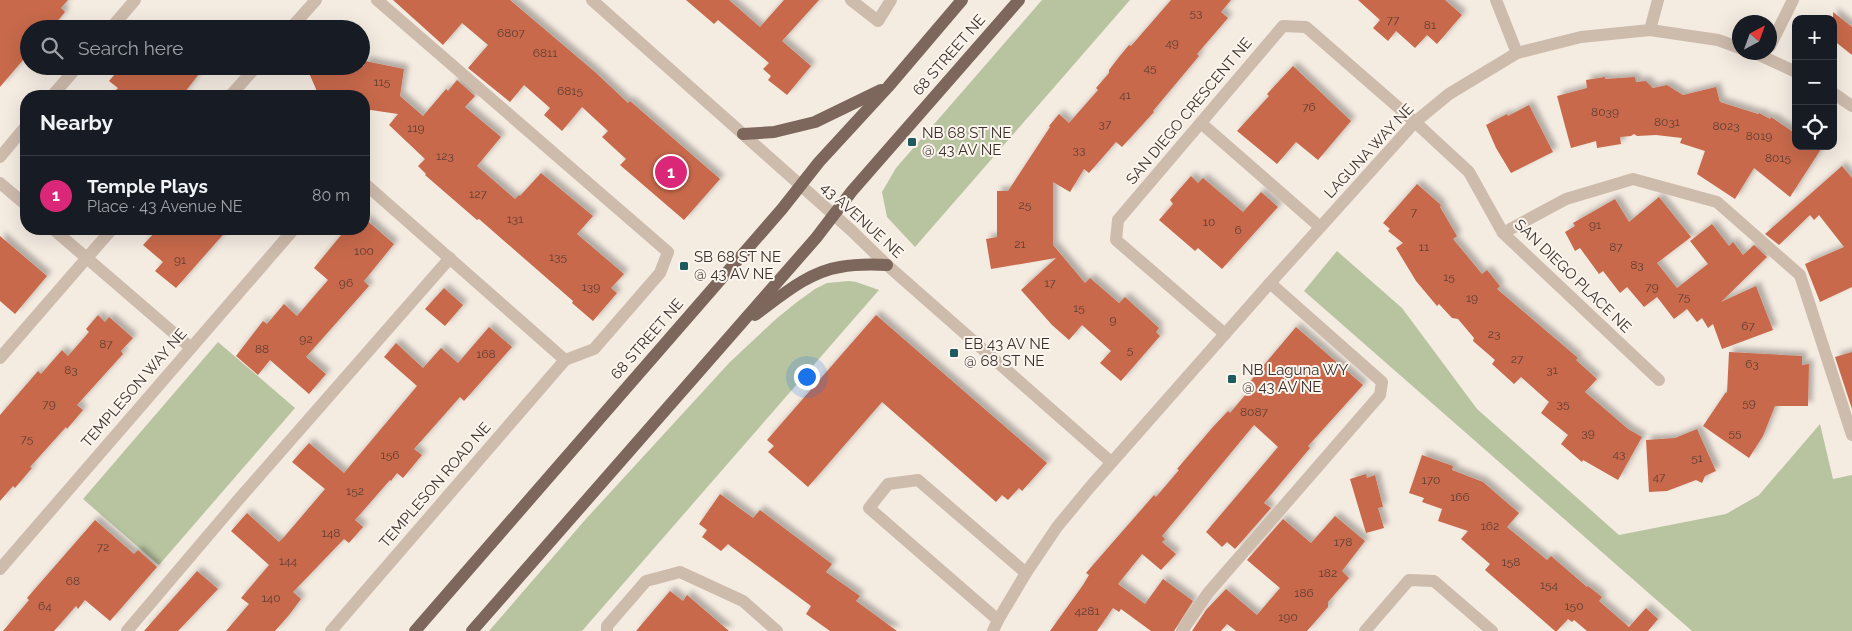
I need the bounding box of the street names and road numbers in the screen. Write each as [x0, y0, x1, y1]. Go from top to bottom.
street label: 68 STREET NE [909, 11, 989, 99]
street label: SAN DIEGO CRESCENT NE [1122, 34, 1256, 188]
street label: LAGUNA WAY NE [1321, 100, 1417, 202]
street label: 43 AVENUE NE [817, 178, 907, 262]
street label: SAN DIEGO PLACE NE [1511, 216, 1635, 336]
street label: 68 STREET NE [607, 295, 687, 383]
street label: TEMPLESON WAY NE [78, 325, 190, 451]
street label: TEMPLESON ROAD NE [376, 419, 494, 551]

